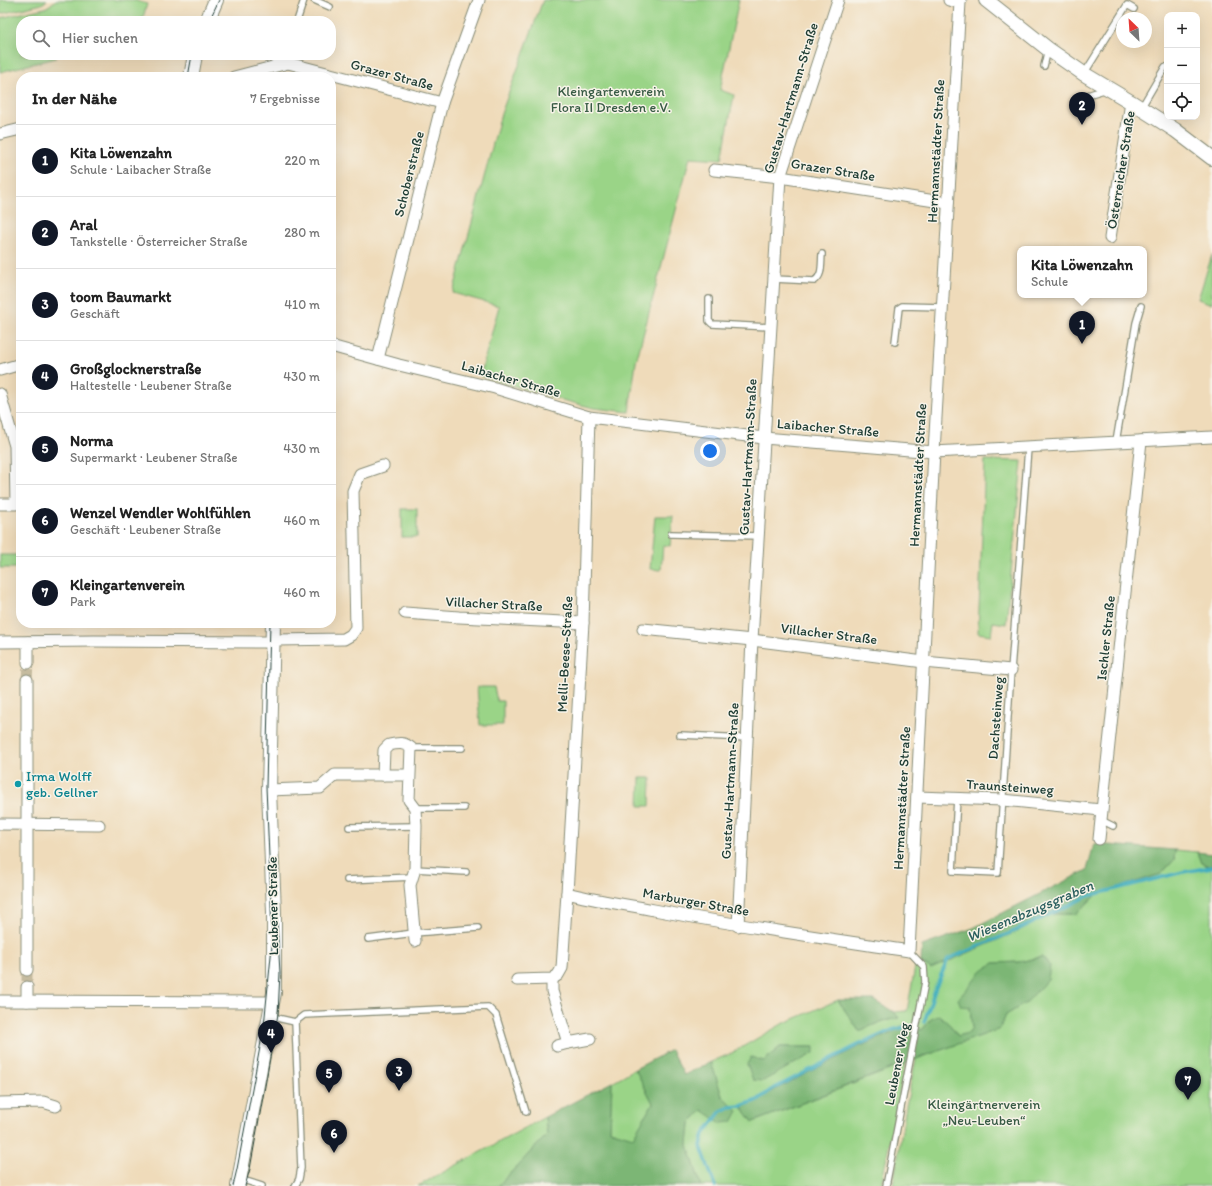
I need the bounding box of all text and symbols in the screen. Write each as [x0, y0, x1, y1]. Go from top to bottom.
north arrow [1116, 12, 1152, 48]
map controls [1164, 12, 1200, 120]
button: + [1164, 12, 1200, 48]
search box [16, 16, 336, 60]
street label: Gustav-Hartmann-Straße [760, 20, 822, 176]
icon: search [30, 27, 52, 49]
text: Hier suchen [62, 29, 138, 47]
button: − [1164, 48, 1200, 84]
street label: Grazer Straße [349, 56, 436, 94]
street label: Hermannstädter Straße [924, 79, 948, 223]
park label: Kleingartenverein Flora II Dresden e.V. [551, 83, 671, 116]
button: locate [1164, 84, 1200, 120]
text: In der Nähe [32, 88, 117, 108]
text: 7 Ergebnisse [250, 91, 320, 106]
pin: 2 [1069, 92, 1095, 125]
street label: Österreicher Straße [1103, 109, 1139, 230]
street label: Schoberstraße [390, 129, 428, 219]
text: Kita Löwenzahn [70, 144, 172, 162]
text: 1 [42, 153, 48, 168]
text: 220 m [284, 153, 320, 168]
street label: Grazer Straße [790, 155, 877, 185]
text: Schule · Laibacher Straße [70, 162, 211, 177]
text: Aral [70, 216, 98, 234]
text: 2 [42, 225, 48, 240]
text: 280 m [284, 225, 320, 240]
text: Tankstelle · Österreicher Straße [70, 234, 247, 249]
popup [1017, 246, 1147, 298]
text: Kita Löwenzahn [1031, 256, 1133, 274]
text: Schule [1031, 274, 1068, 289]
text: toom Baumarkt [70, 288, 171, 306]
text: 3 [41, 297, 49, 312]
text: 410 m [284, 297, 320, 312]
text: Geschäft [70, 306, 120, 321]
pin: 1 [1069, 311, 1095, 344]
street label: Laibacher Straße [459, 357, 563, 401]
text: Großglocknerstraße [70, 360, 201, 378]
text: 4 [41, 369, 49, 384]
text: 430 m [283, 369, 320, 384]
text: Haltestelle · Leubener Straße [70, 378, 232, 393]
street label: Gustav-Hartmann-Straße [735, 378, 761, 536]
street label: Hermannstädter Straße [906, 403, 930, 547]
street label: Laibacher Straße [776, 415, 880, 441]
text: Norma [70, 432, 113, 450]
text: 5 [42, 441, 48, 456]
text: 430 m [283, 441, 320, 456]
your location [700, 441, 720, 461]
text: Supermarkt · Leubener Straße [70, 450, 238, 465]
text: Wenzel Wendler Wohlfühlen [70, 504, 251, 522]
text: 6 [42, 513, 48, 528]
text: 460 m [283, 513, 320, 528]
text: Geschäft · Leubener Straße [70, 522, 221, 537]
text: Kleingartenverein [70, 576, 185, 594]
text: 7 [42, 585, 48, 600]
text: 460 m [283, 585, 320, 600]
street label: Villacher Straße [445, 593, 543, 615]
text: Park [70, 594, 96, 609]
street label: Ischler Straße [1093, 594, 1119, 681]
street label: Melli-Beese-Straße [553, 595, 577, 713]
street label: Villacher Straße [780, 620, 879, 648]
street label: Dachsteinweg [985, 675, 1007, 760]
street label: Gustav-Hartmann-Straße [717, 702, 743, 860]
street label: Hermannstädter Straße [890, 726, 914, 870]
place label: Irma Wolff geb. Gellner [26, 768, 98, 801]
street label: Traunsteinweg [966, 775, 1055, 799]
marker: Irma Wolff geb. Gellner [13, 779, 23, 789]
street label: Leubener Straße [264, 856, 282, 956]
water label: Wiesenabzugsgraben [964, 876, 1096, 946]
street label: Marburger Straße [641, 884, 751, 920]
pin: 4 [258, 1020, 284, 1053]
street label: Leubener Weg [881, 1020, 914, 1107]
pin: 3 [386, 1058, 412, 1091]
pin: 5 [316, 1060, 342, 1093]
pin: 7 [1175, 1067, 1201, 1100]
park label: Kleingärtnerverein „Neu-Leuben“ [927, 1096, 1041, 1129]
pin: 6 [321, 1120, 347, 1153]

